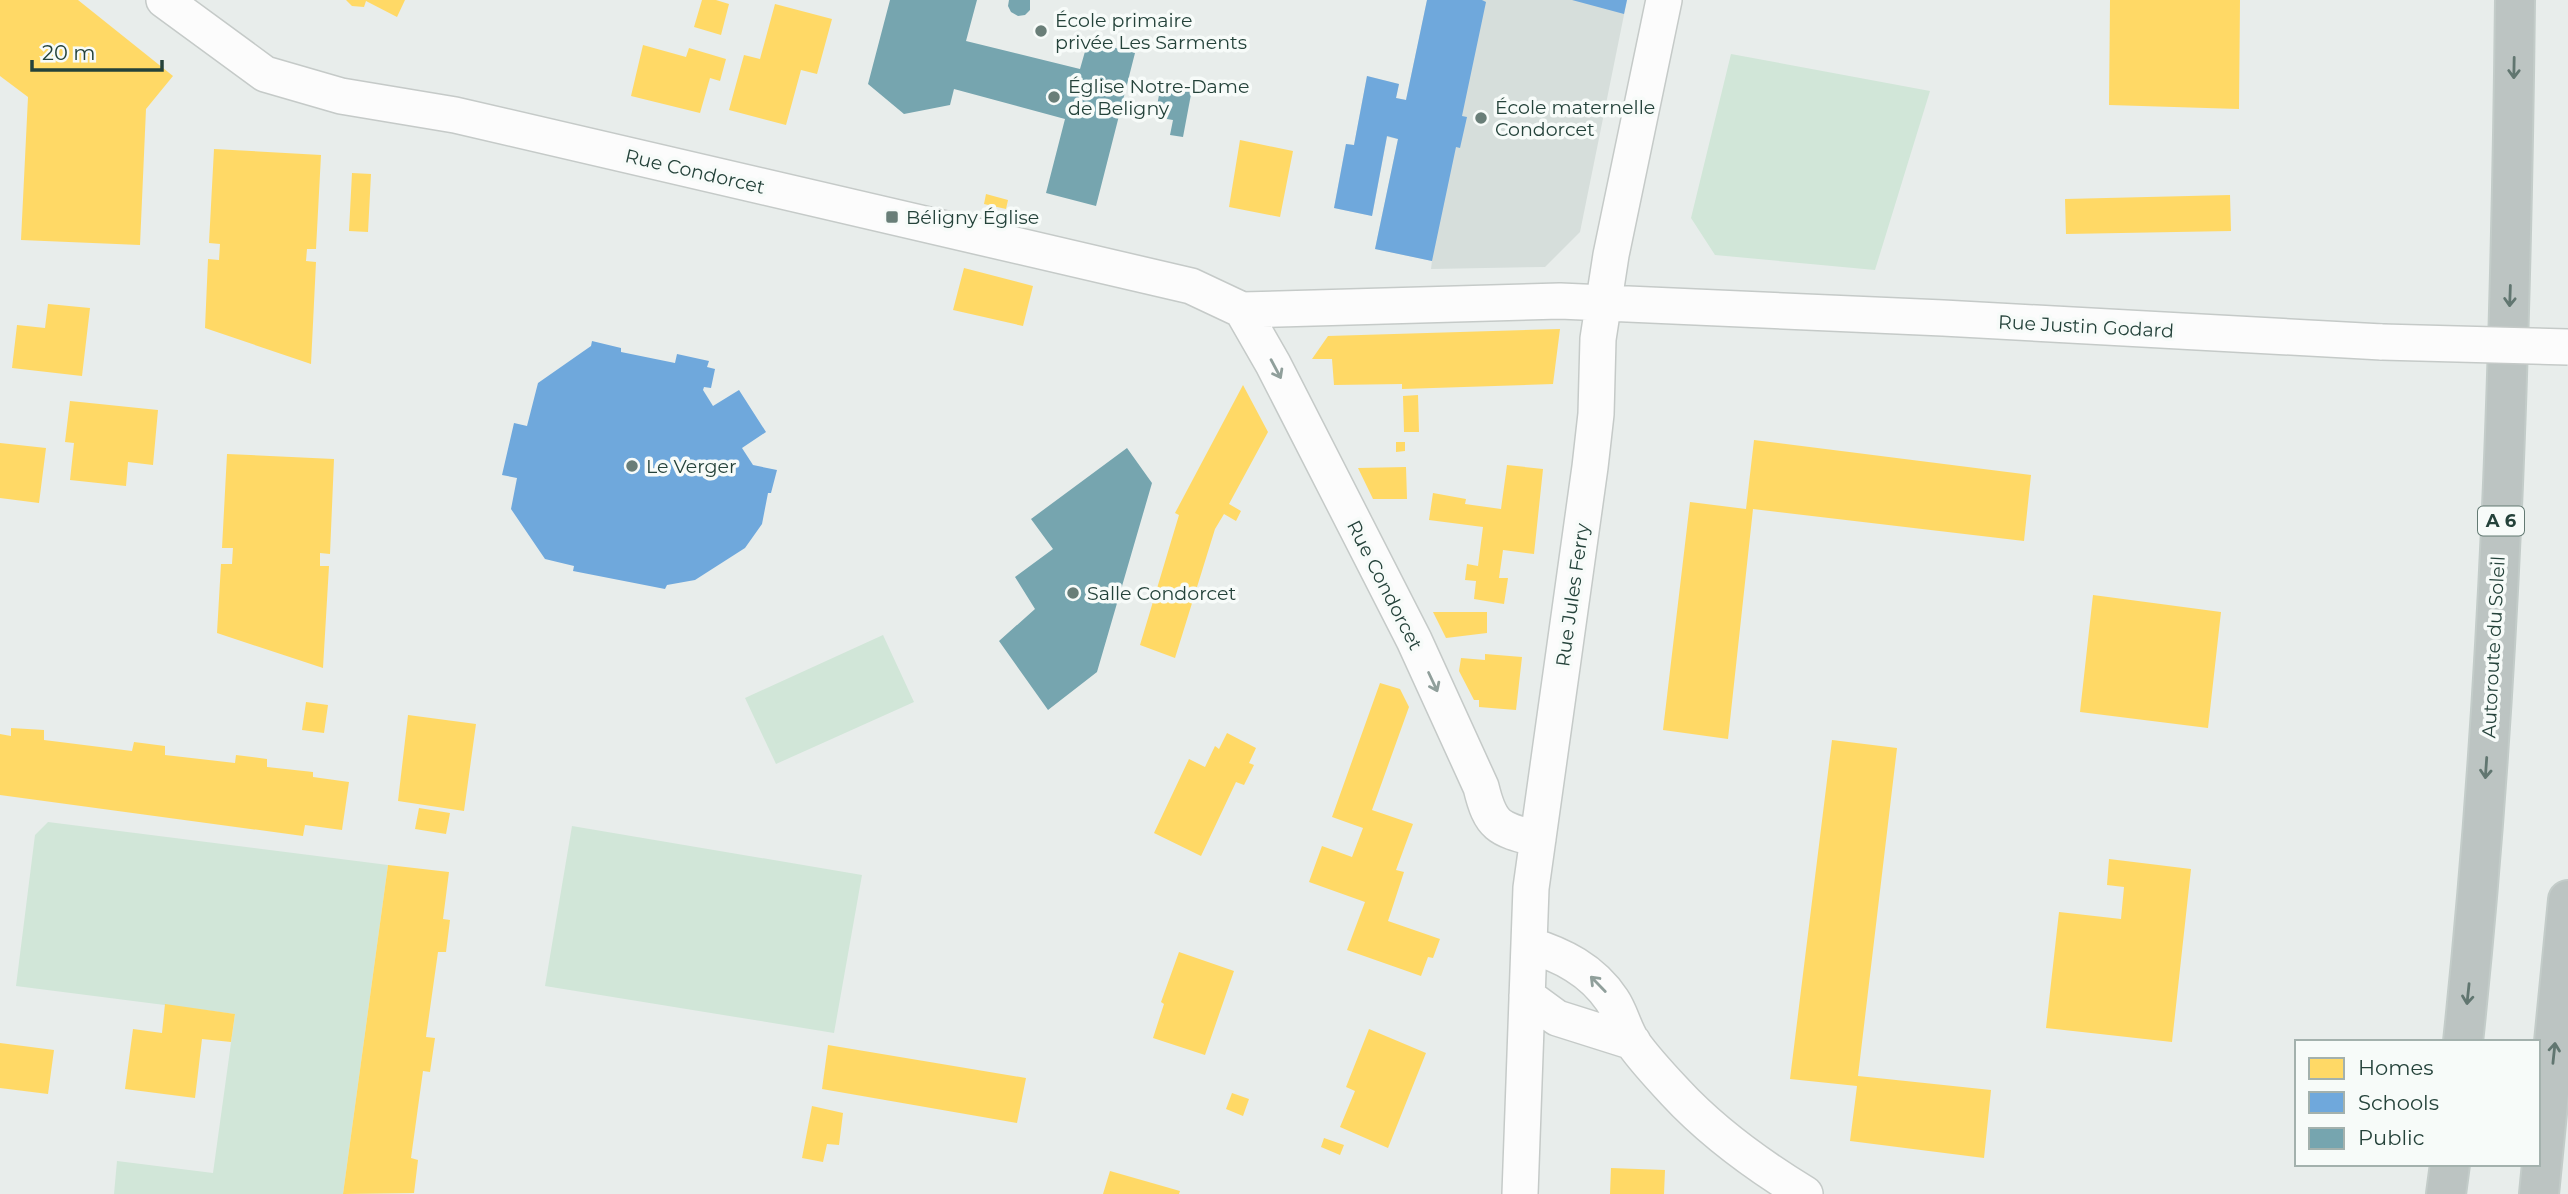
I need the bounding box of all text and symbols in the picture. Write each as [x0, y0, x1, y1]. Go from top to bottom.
place label: École primaire privée Les Sarments [1055, 9, 1247, 54]
marker: École primaire privée Les Sarments [1033, 23, 1049, 39]
scale bar [32, 28, 161, 72]
text: 20 m [42, 40, 96, 65]
one-way arrow [2507, 56, 2521, 79]
place label: Église Notre-Dame de Beligny [1068, 75, 1249, 120]
marker: Église Notre-Dame de Beligny [1046, 89, 1062, 105]
place label: École maternelle Condorcet [1495, 96, 1655, 141]
marker: École maternelle Condorcet [1473, 110, 1489, 126]
street label: Rue Condorcet [623, 144, 767, 199]
place label: Béligny Église [906, 206, 1039, 229]
marker: Béligny Église [884, 209, 900, 225]
one-way arrow [2503, 284, 2516, 307]
street label: Rue Justin Godard [1997, 310, 2175, 343]
one-way arrow [1269, 359, 1283, 379]
place label: Le Verger [646, 455, 737, 478]
marker: Le Verger [624, 458, 640, 474]
road number: A 6 [2478, 506, 2524, 536]
street label: Rue Condorcet [1342, 516, 1427, 654]
street label: Rue Jules Ferry [1551, 521, 1594, 668]
street label: Autoroute du Soleil [2477, 555, 2510, 739]
place label: Salle Condorcet [1087, 582, 1237, 605]
marker: Salle Condorcet [1065, 585, 1081, 601]
one-way arrow [1427, 671, 1440, 692]
one-way arrow [2479, 756, 2492, 778]
one-way arrow [1589, 976, 1606, 993]
one-way arrow [2462, 983, 2475, 1005]
legend [2295, 1040, 2540, 1166]
one-way arrow [2547, 1042, 2560, 1065]
text: Homes [2358, 1055, 2433, 1080]
text: Schools [2358, 1090, 2439, 1115]
text: Public [2358, 1125, 2425, 1150]

